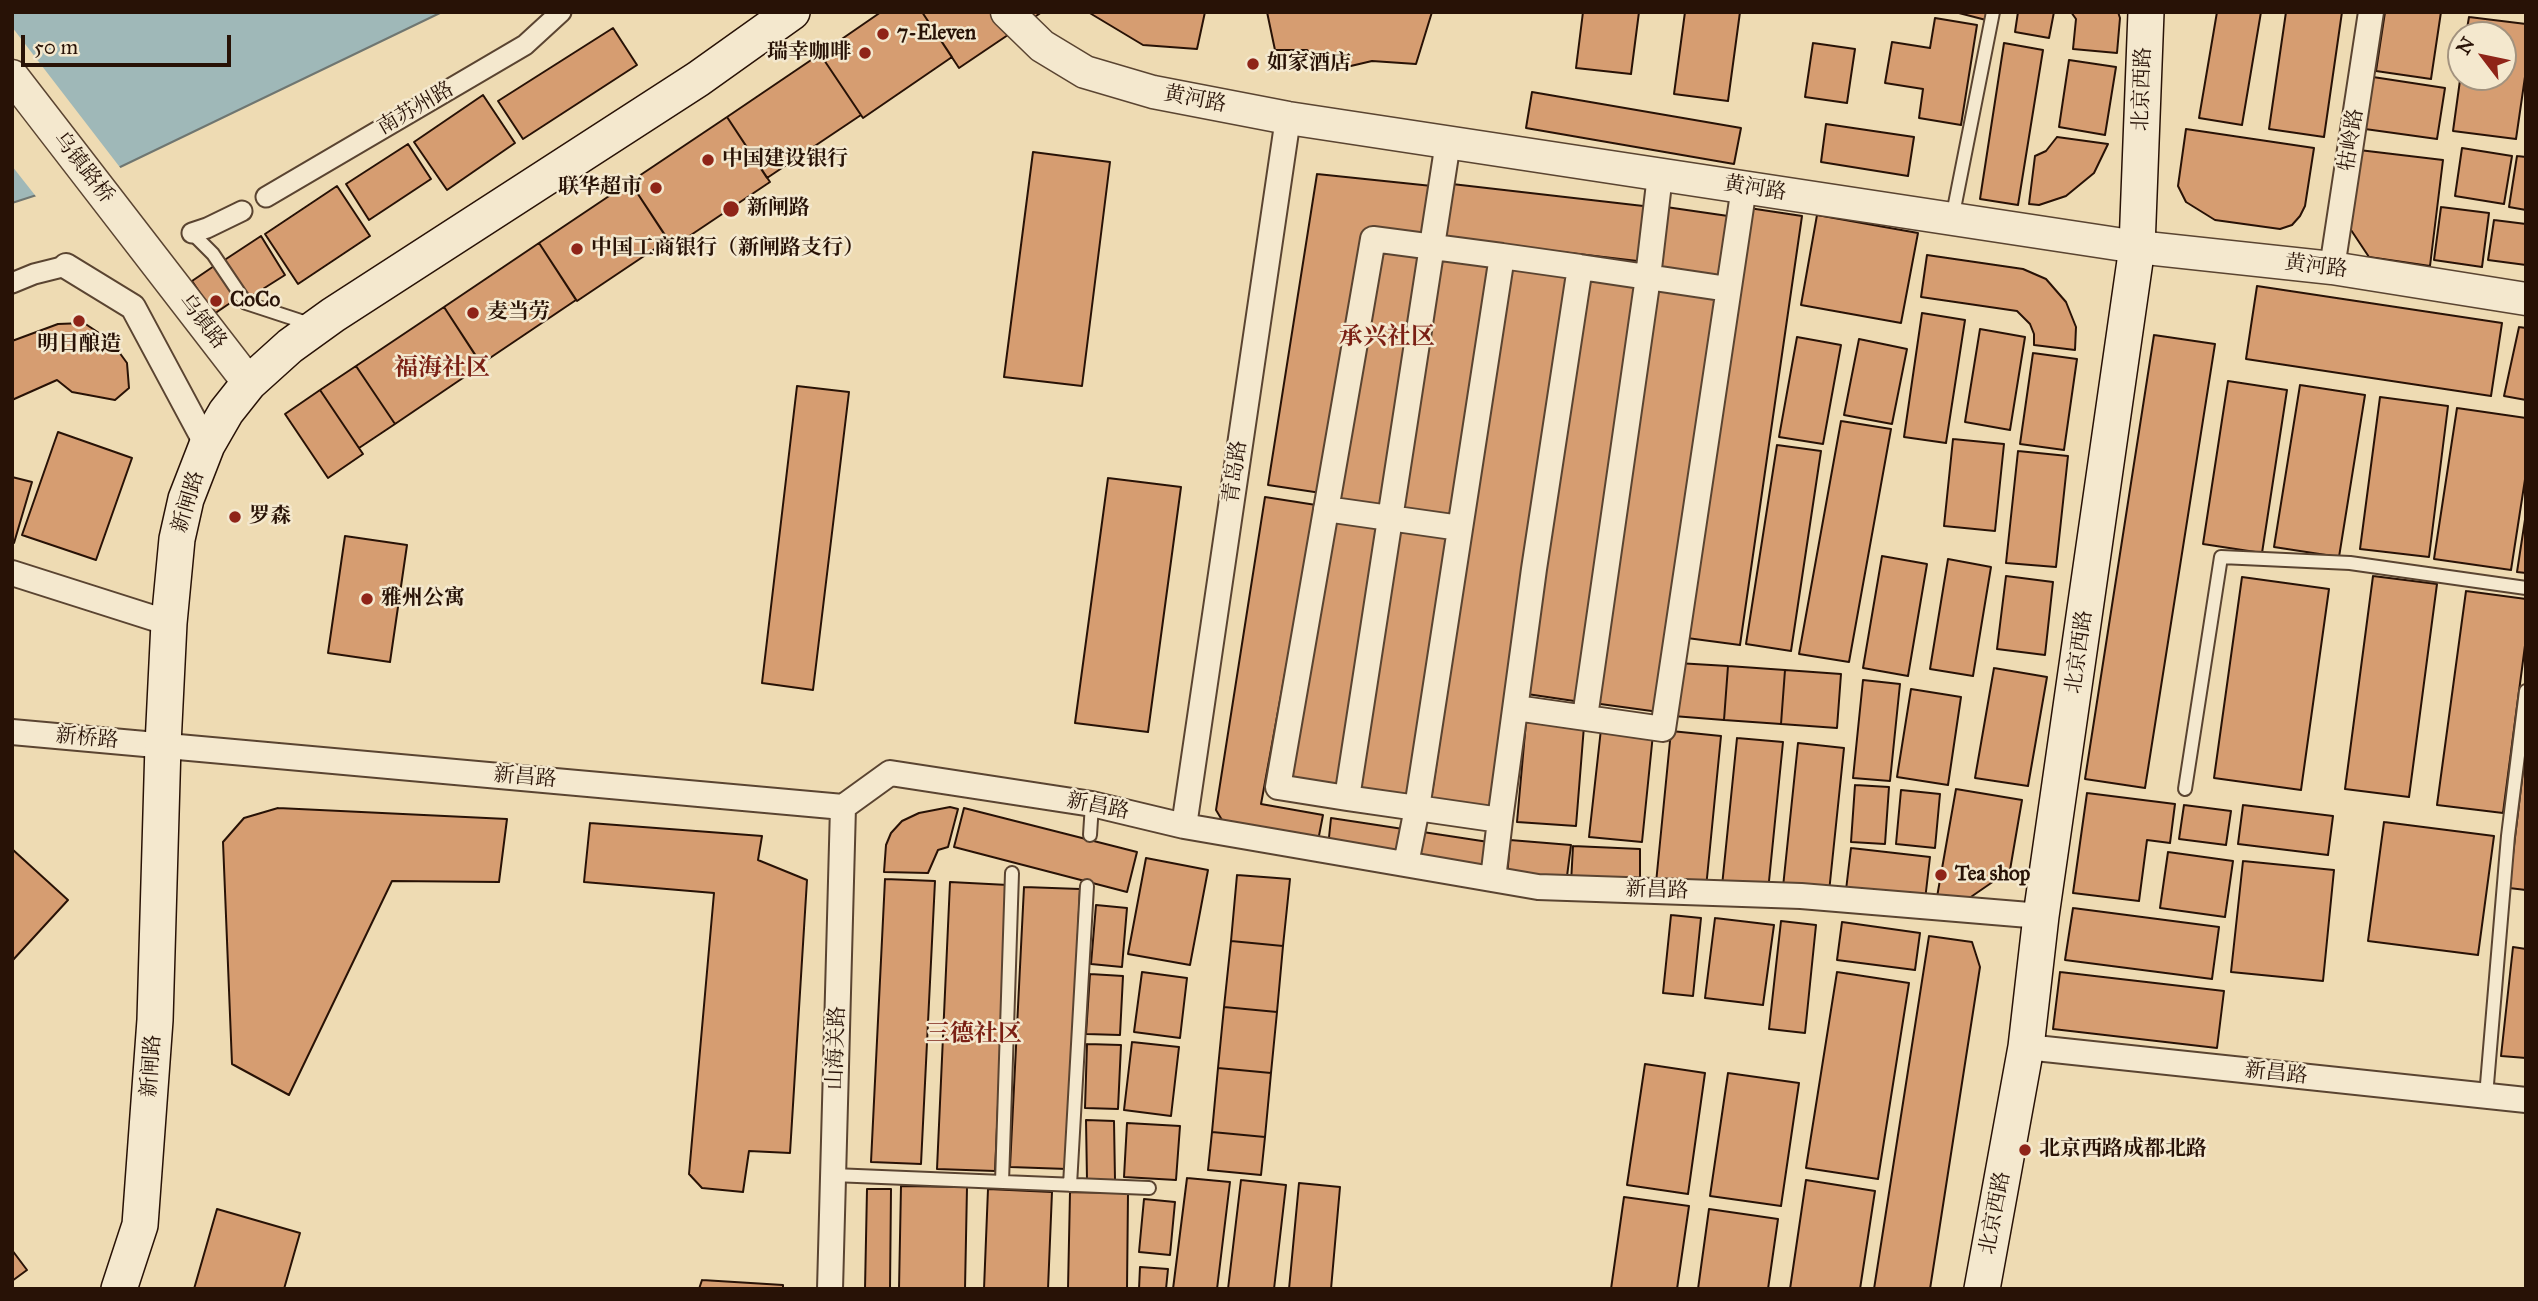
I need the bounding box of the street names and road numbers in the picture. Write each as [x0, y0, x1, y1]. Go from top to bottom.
street label: 北京西路 [2129, 47, 2157, 131]
street label: 南苏州路 [373, 77, 459, 141]
street label: 黄河路 [1162, 82, 1228, 118]
street label: 牯岭路 [2335, 107, 2369, 173]
street label: 乌镇路桥 [47, 127, 119, 209]
street label: 黄河路 [1722, 172, 1788, 206]
street label: 黄河路 [2283, 251, 2349, 283]
street label: 乌镇路 [173, 289, 231, 355]
street label: 青岛路 [1219, 439, 1253, 505]
street label: 新闸路 [168, 468, 210, 536]
street label: 北京西路 [2062, 609, 2098, 695]
street label: 新桥路 [55, 724, 119, 754]
street label: 新昌路 [493, 763, 557, 793]
street label: 新昌路 [1065, 789, 1131, 825]
street label: 新昌路 [1625, 877, 1689, 905]
street label: 山海关路 [823, 1006, 851, 1090]
street label: 新闸路 [137, 1034, 167, 1098]
street label: 新昌路 [2243, 1058, 2309, 1090]
street label: 北京西路 [1976, 1169, 2016, 1257]

